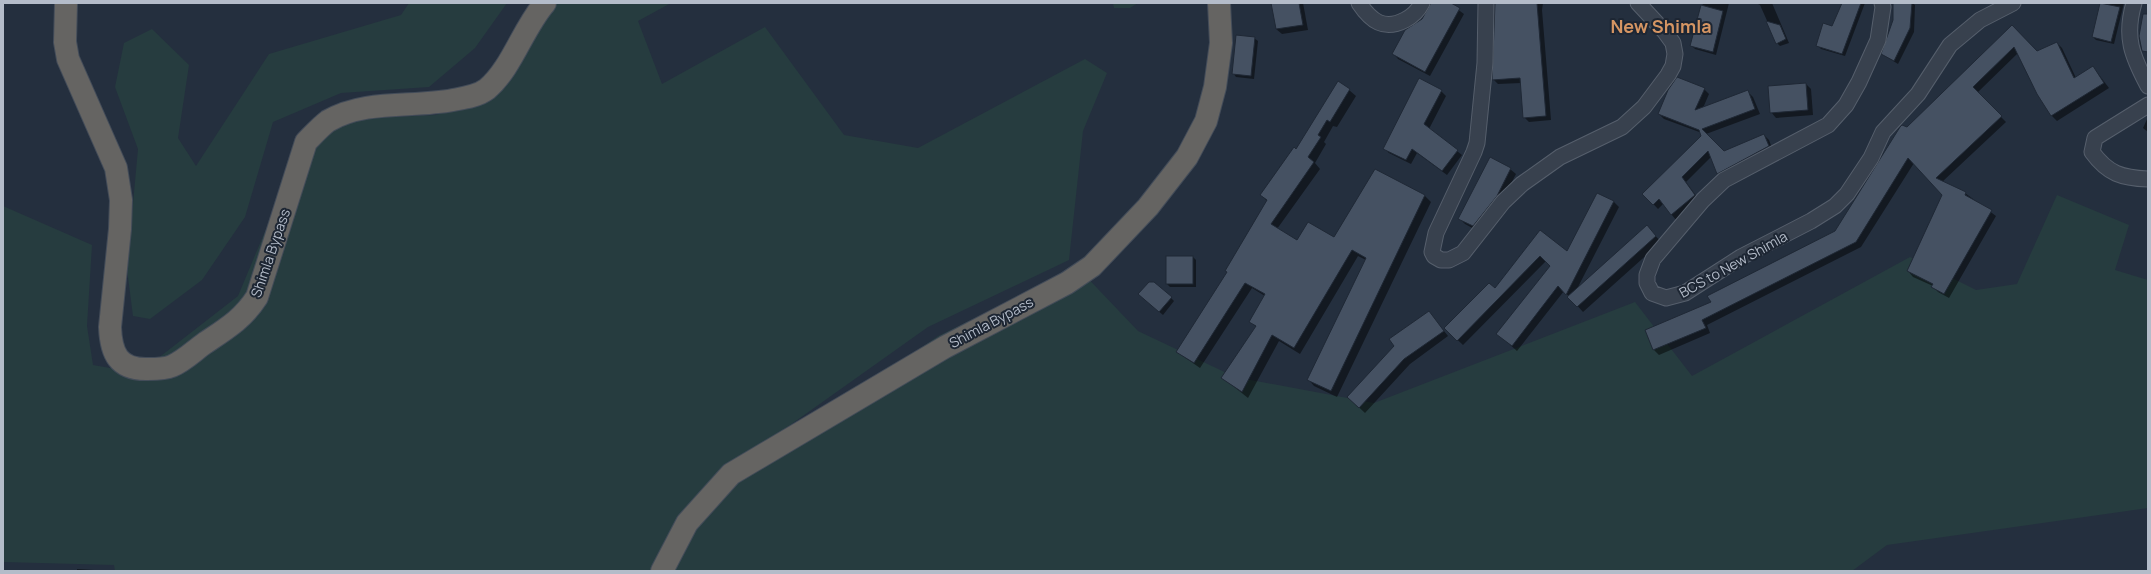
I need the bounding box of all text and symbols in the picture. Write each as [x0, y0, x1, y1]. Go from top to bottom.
district label: New Shimla [1610, 14, 1712, 38]
street label: Shimla Bypass [246, 206, 294, 300]
street label: BCS to New Shimla [1675, 226, 1791, 302]
street label: Shimla Bypass [946, 292, 1036, 352]

